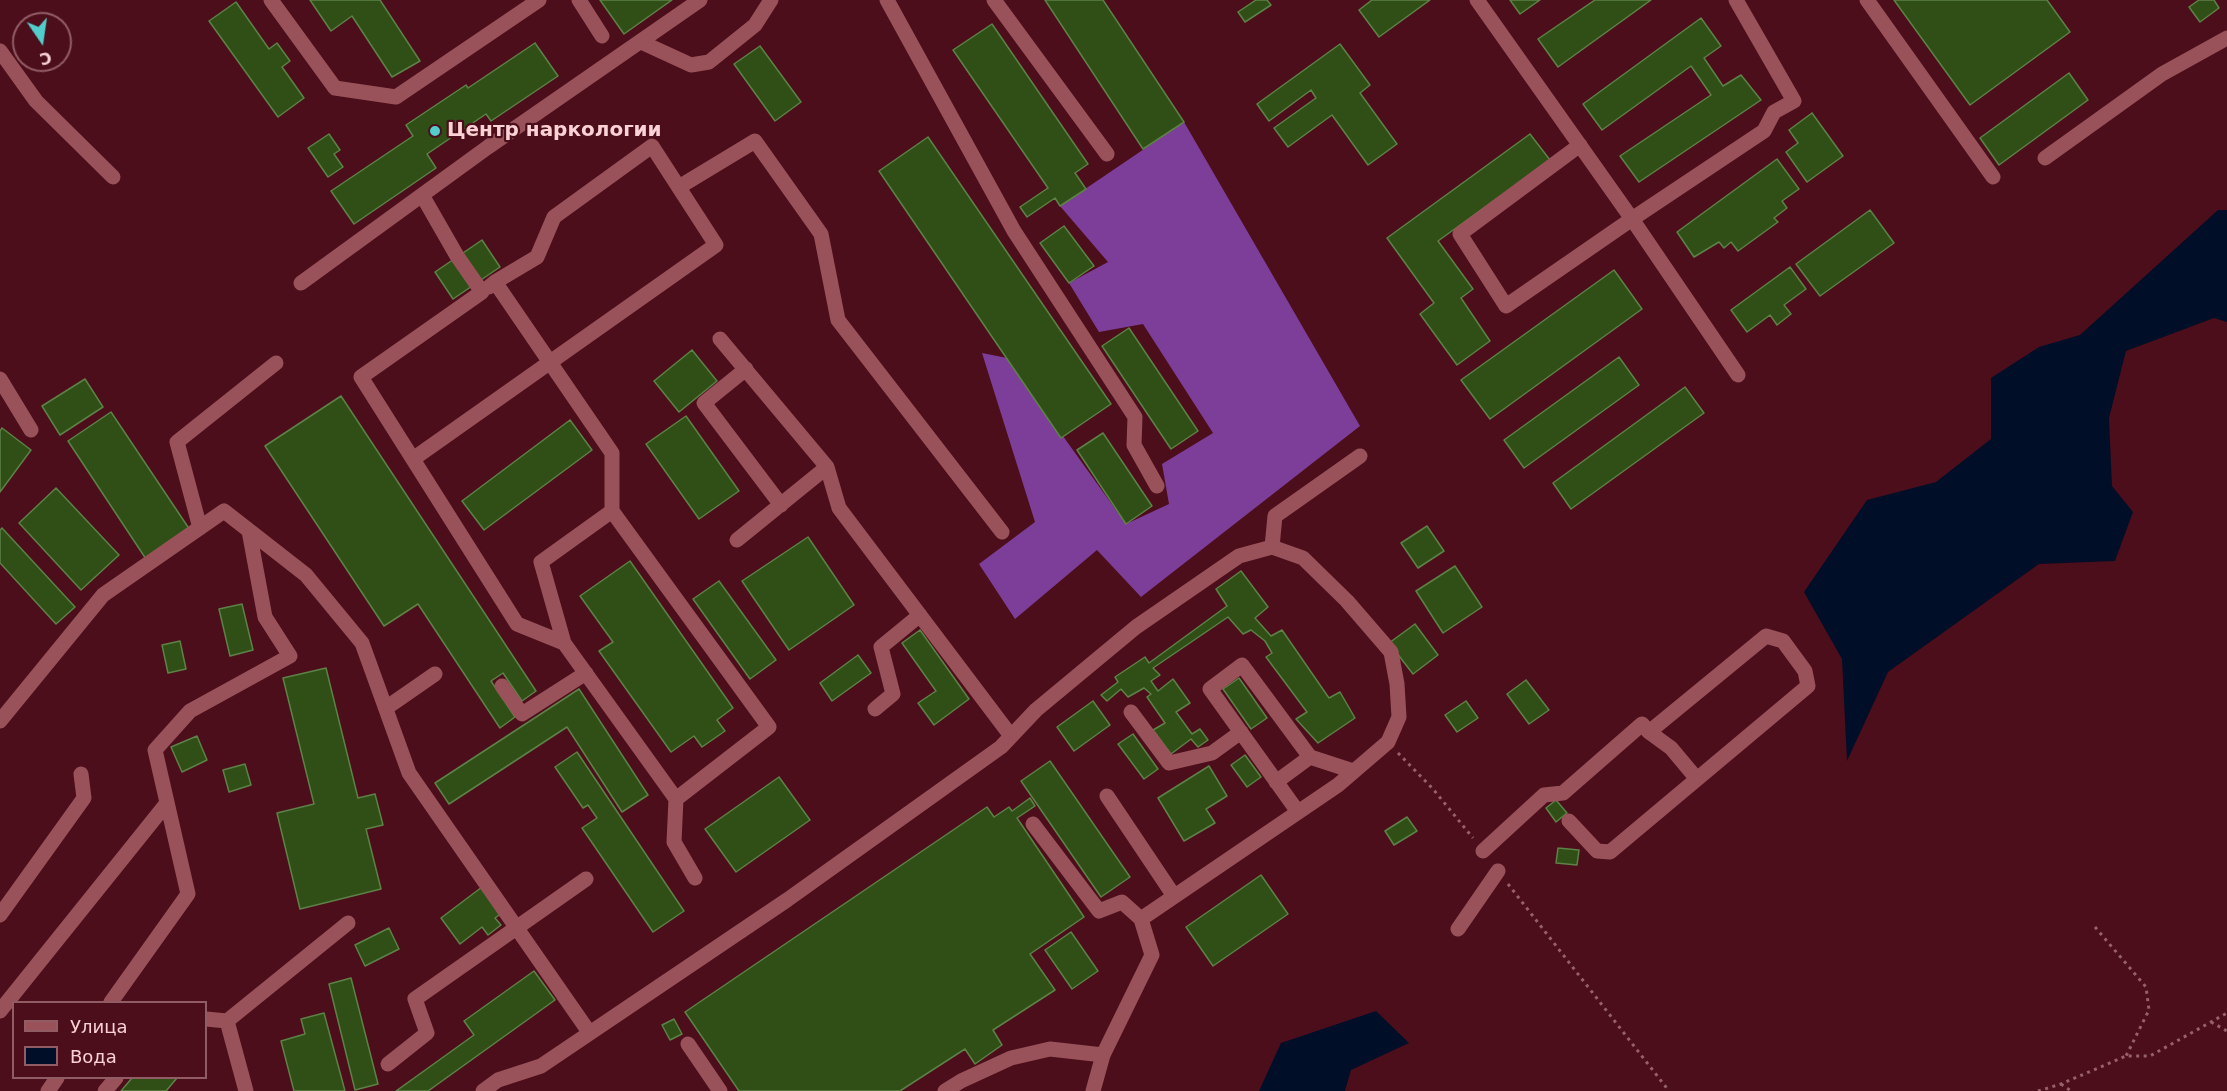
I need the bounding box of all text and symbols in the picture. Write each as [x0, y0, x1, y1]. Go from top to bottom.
north arrow [12, 12, 72, 72]
text: С [38, 47, 54, 69]
place label: Центр наркологии [447, 119, 662, 143]
marker: Центр наркологии [428, 124, 442, 138]
legend [12, 1001, 207, 1079]
text: Улица [70, 1016, 127, 1037]
text: Вода [70, 1046, 117, 1067]

